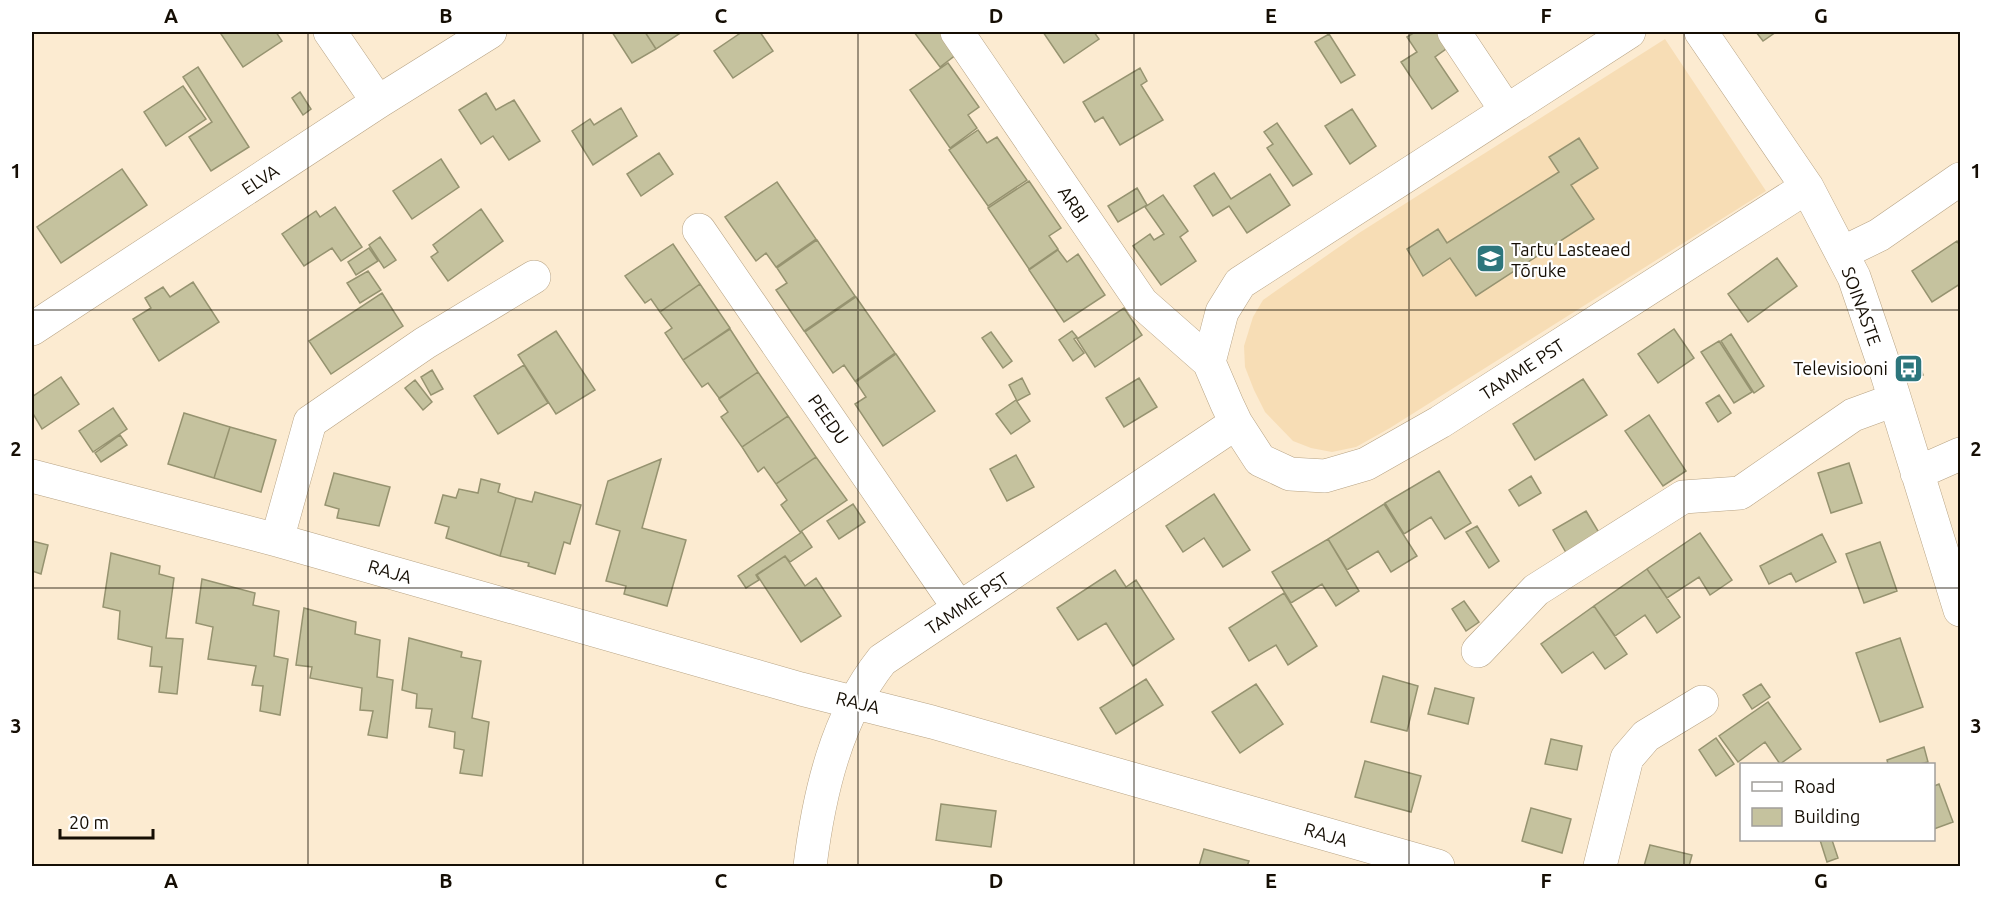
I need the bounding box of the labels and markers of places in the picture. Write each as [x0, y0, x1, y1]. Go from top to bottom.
place label: Tartu Lasteaed Tõruke [1511, 239, 1631, 280]
school or university icon: Tartu Lasteaed Tõruke [1474, 243, 1506, 275]
bus stop icon: Televisiooni [1893, 352, 1925, 384]
place label: Televisiooni [1793, 358, 1888, 378]

